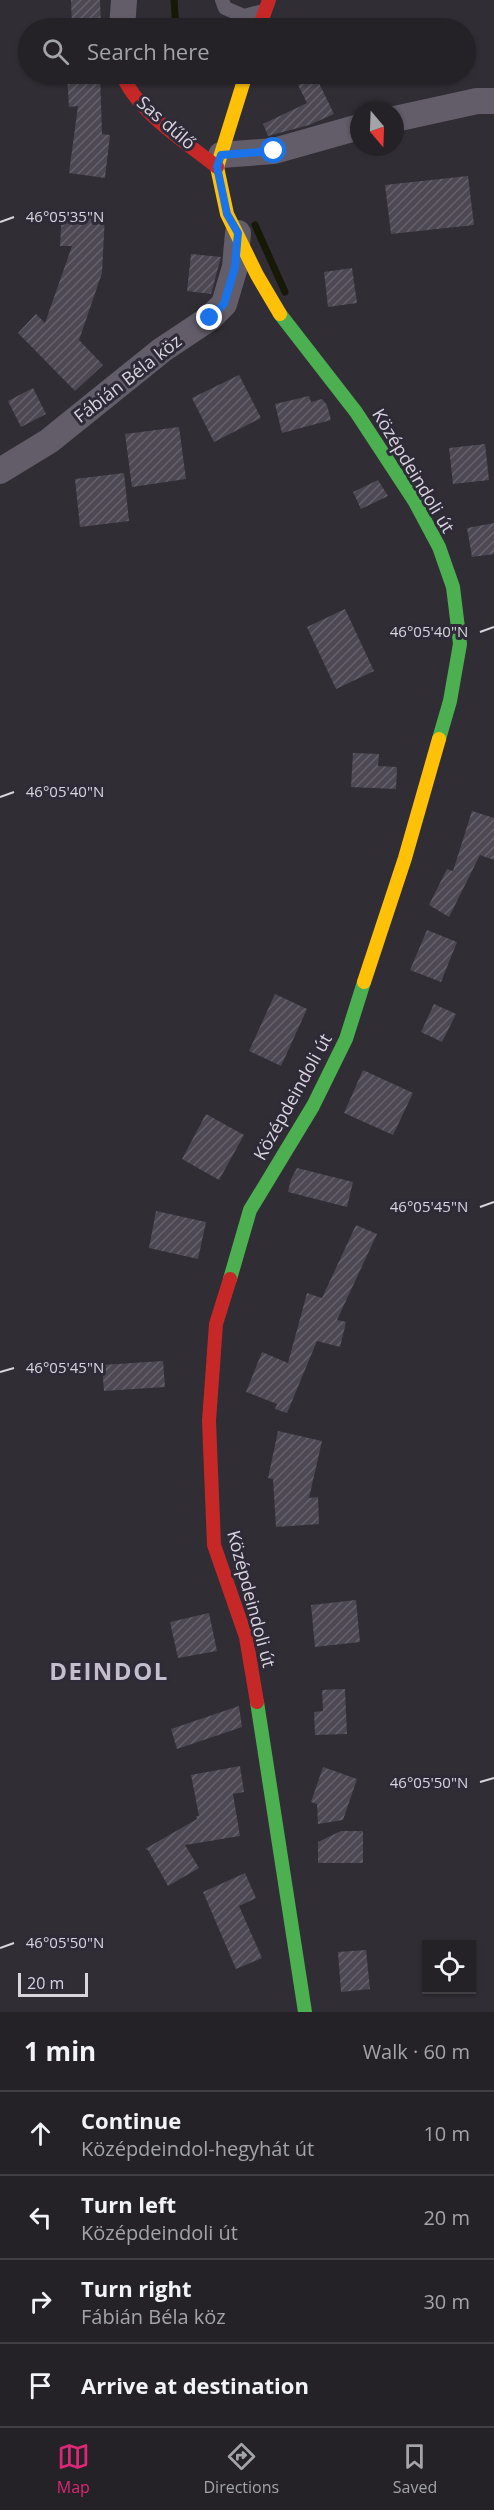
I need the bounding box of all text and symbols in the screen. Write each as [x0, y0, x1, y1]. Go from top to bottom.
search box [18, 18, 476, 84]
icon: search [39, 35, 72, 68]
text: Search here [87, 36, 210, 66]
street label: Sas dűlő [132, 90, 201, 154]
north arrow [350, 102, 404, 156]
route start [260, 137, 286, 163]
text: 46°05'35"N [26, 206, 104, 226]
route end [196, 304, 222, 330]
street label: Fábián Béla köz [69, 329, 186, 428]
street label: Középdeindoli út [367, 404, 460, 537]
text: 46°05'40"N [390, 621, 468, 641]
text: 46°05'40"N [26, 781, 104, 801]
street label: Középdeindoli út [247, 1029, 337, 1164]
text: 46°05'45"N [390, 1196, 468, 1216]
text: 46°05'45"N [26, 1357, 104, 1377]
street label: Középdeindoli út [222, 1527, 282, 1670]
district label: DEINDOL [49, 1654, 169, 1687]
text: 46°05'50"N [390, 1772, 468, 1792]
text: 46°05'50"N [26, 1932, 104, 1952]
map controls [422, 1940, 476, 1994]
button: locate [422, 1940, 476, 1994]
scale bar [18, 1970, 88, 1998]
text: 20 m [27, 1972, 64, 1994]
text: 1 min [24, 2033, 96, 2069]
text: Walk · 60 m [363, 2038, 470, 2065]
text: Continue [81, 2105, 181, 2135]
icon: ahead [24, 2117, 57, 2150]
text: 10 m [423, 2120, 470, 2147]
text: Középdeindol-hegyhát út [81, 2135, 314, 2162]
text: Turn left [81, 2189, 176, 2219]
icon: left [24, 2201, 57, 2234]
text: 20 m [423, 2204, 470, 2231]
text: Középdeindoli út [81, 2219, 238, 2246]
text: Turn right [81, 2273, 192, 2303]
icon: right [24, 2285, 57, 2318]
text: 30 m [423, 2288, 470, 2315]
text: Fábián Béla köz [81, 2303, 226, 2330]
icon: arrive [24, 2369, 57, 2402]
text: Arrive at destination [81, 2370, 309, 2400]
tab: Map [57, 2440, 90, 2498]
tab: Directions [203, 2440, 279, 2498]
tab: Saved [393, 2440, 437, 2498]

